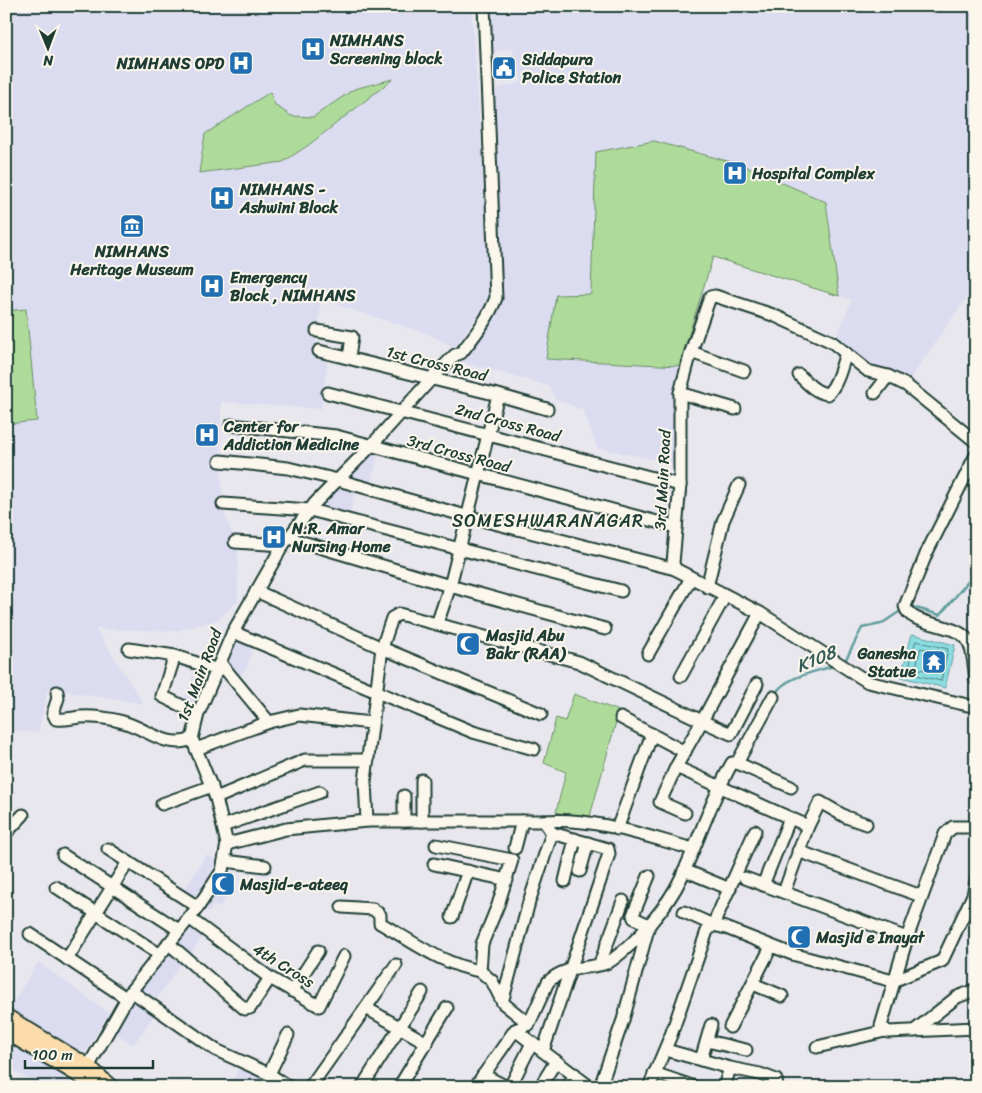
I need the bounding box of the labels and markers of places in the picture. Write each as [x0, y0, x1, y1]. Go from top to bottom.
place label: NIMHANS Screening block [329, 26, 443, 73]
hospital icon: NIMHANS Screening block [300, 36, 326, 62]
place label: Siddapura Police Station [521, 45, 622, 92]
place label: NIMHANS OPD [116, 49, 224, 78]
hospital icon: NIMHANS OPD [228, 50, 254, 76]
public building icon: Siddapura Police Station [491, 55, 517, 81]
place label: Hospital Complex [751, 159, 876, 188]
hospital icon: Hospital Complex [722, 160, 748, 186]
place label: NIMHANS - Ashwini Block [239, 175, 338, 222]
hospital icon: NIMHANS - Ashwini Block [209, 185, 235, 211]
museum icon: NIMHANS Heritage Museum [119, 213, 145, 239]
place label: NIMHANS Heritage Museum [69, 237, 194, 284]
place label: Emergency Block , NIMHANS [230, 263, 356, 310]
hospital icon: Emergency Block , NIMHANS [199, 273, 225, 299]
place label: Center for Addiction Medicine [223, 412, 360, 459]
hospital icon: Center for Addiction Medicine [194, 422, 220, 448]
place label: N.R. Amar Nursing Home [291, 514, 391, 561]
hospital icon: N.R. Amar Nursing Home [261, 524, 287, 550]
place label: Masjid Abu Bakr (RAA) [485, 621, 567, 668]
mosque icon: Masjid Abu Bakr (RAA) [455, 631, 481, 657]
place label: Ganesha Statue [856, 639, 917, 686]
temple icon: Ganesha Statue [921, 649, 947, 675]
place label: Masjid-e-ateeq [239, 870, 349, 899]
mosque icon: Masjid-e-ateeq [210, 871, 236, 897]
place label: Masjid e Inayat [815, 923, 926, 952]
mosque icon: Masjid e Inayat [786, 924, 812, 950]

